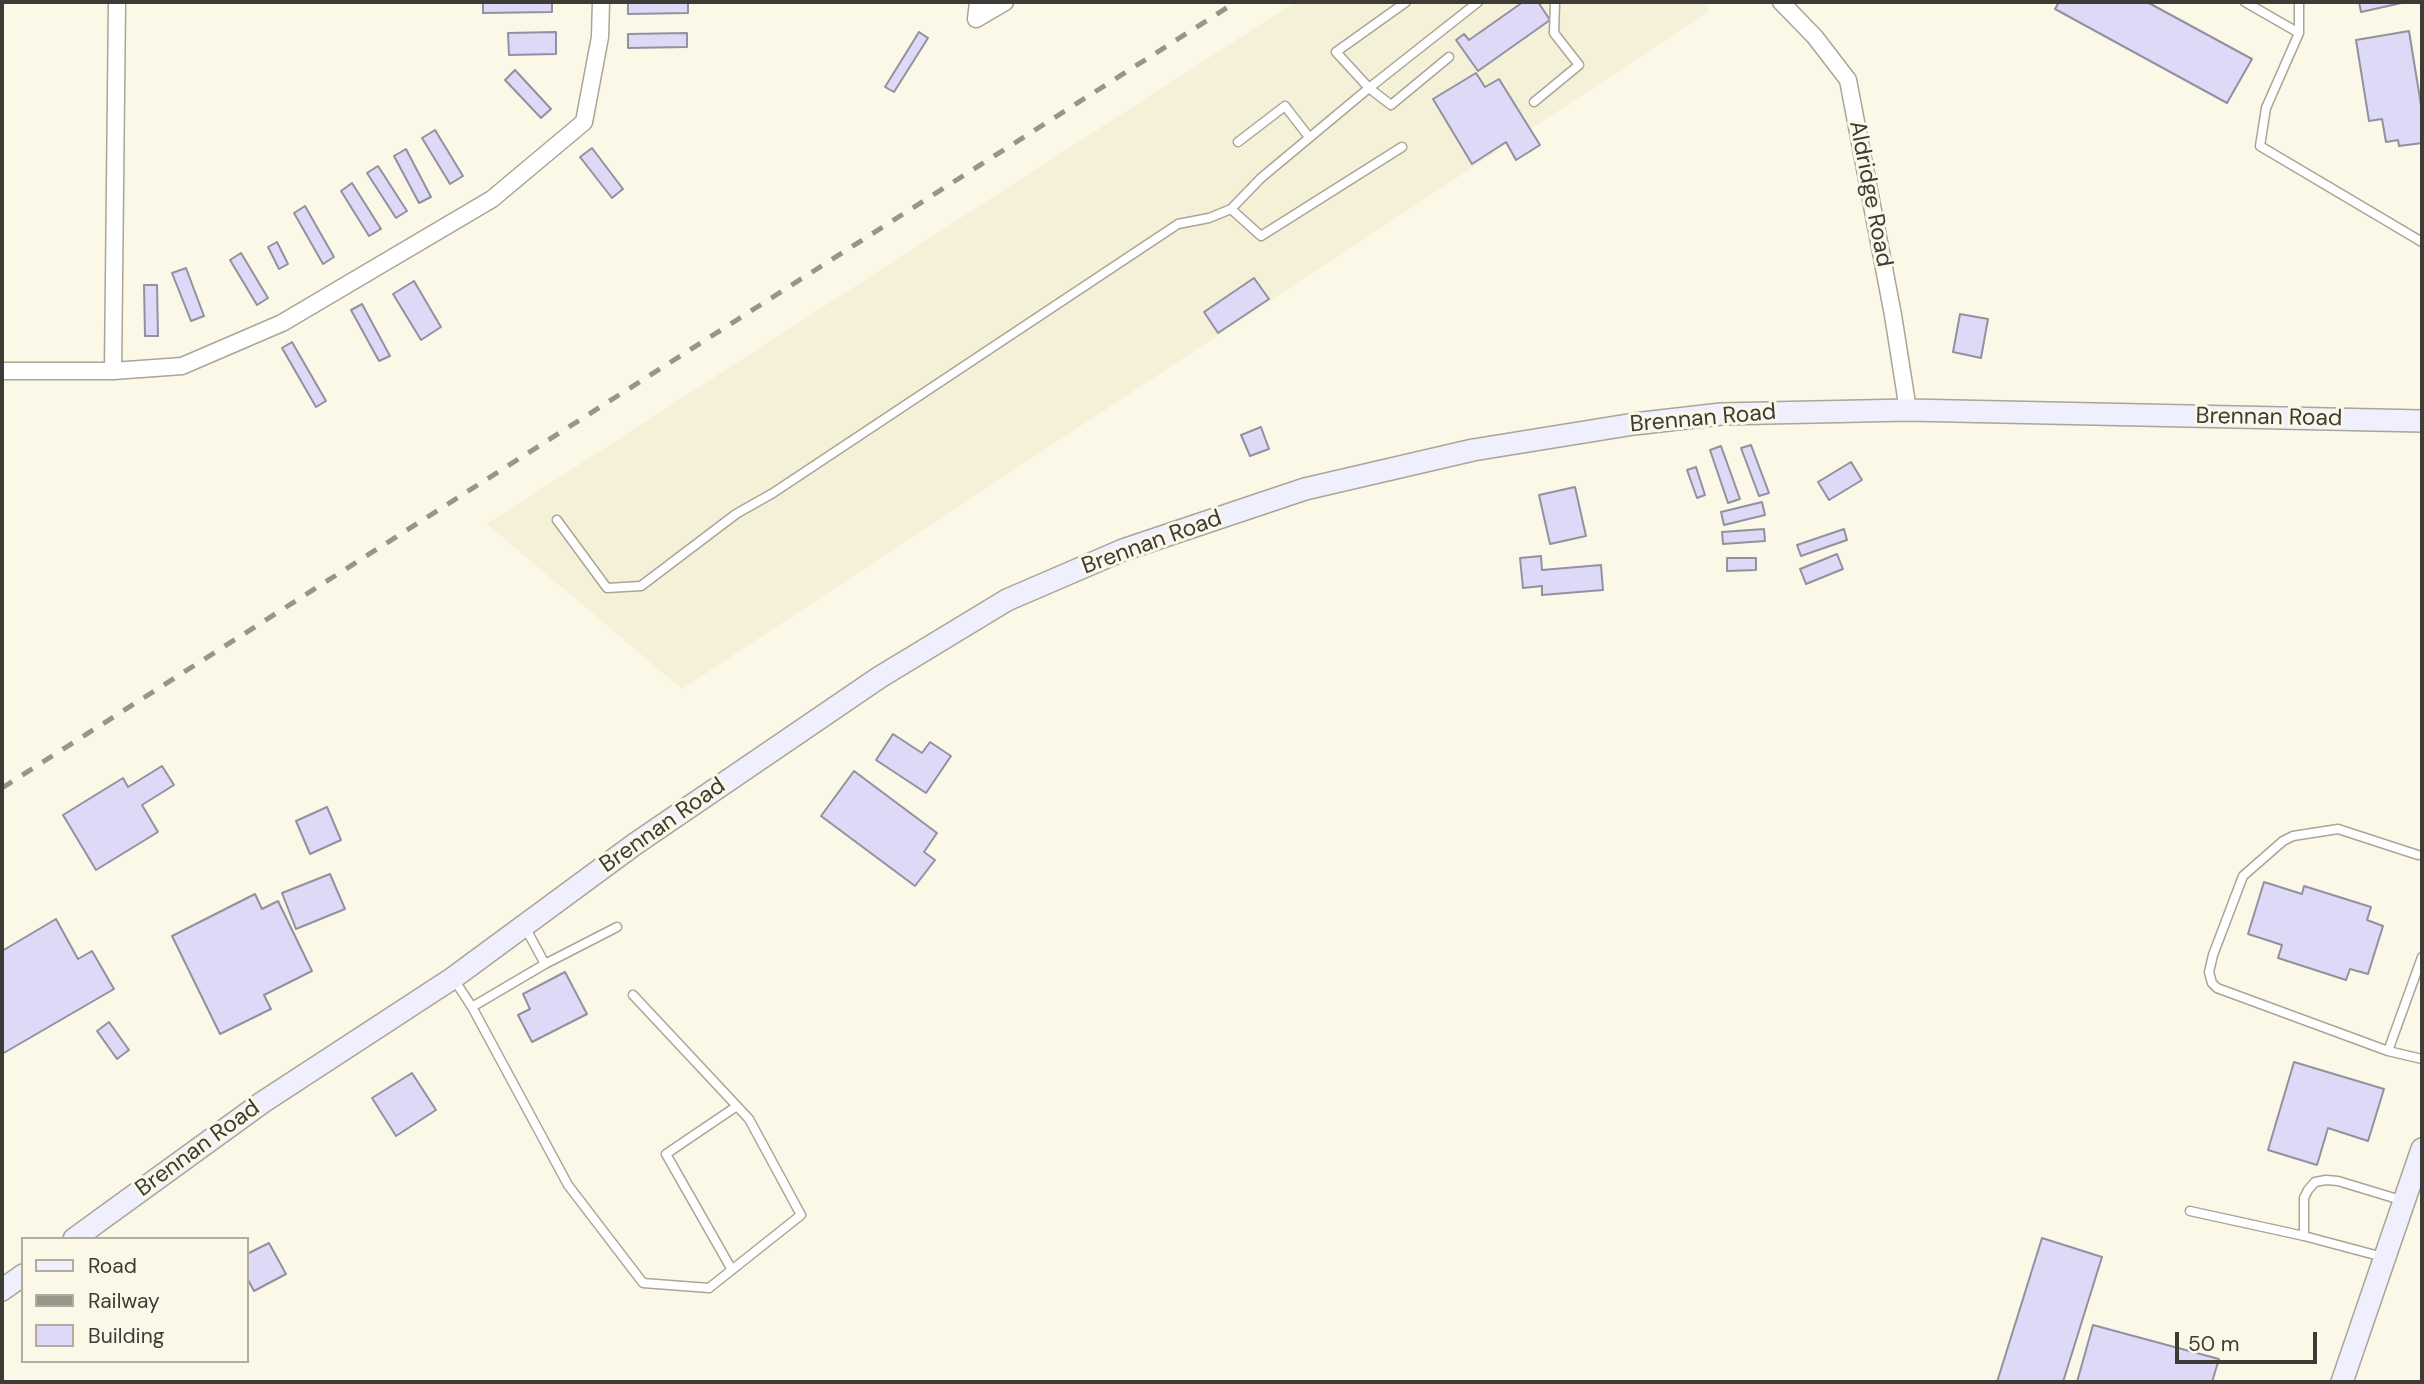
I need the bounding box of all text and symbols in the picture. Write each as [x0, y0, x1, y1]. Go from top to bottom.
street label: Aldridge Road [1842, 119, 1898, 269]
street label: Brennan Road [1629, 399, 1777, 439]
street label: Brennan Road [2195, 403, 2343, 433]
street label: Brennan Road [1078, 505, 1226, 581]
street label: Brennan Road [595, 773, 731, 879]
street label: Brennan Road [131, 1095, 265, 1203]
legend [21, 1237, 248, 1363]
text: Road [88, 1252, 137, 1280]
text: Railway [88, 1287, 160, 1315]
scale bar [2179, 1318, 2321, 1362]
text: Building [88, 1322, 164, 1350]
text: 50 m [2188, 1330, 2239, 1358]

